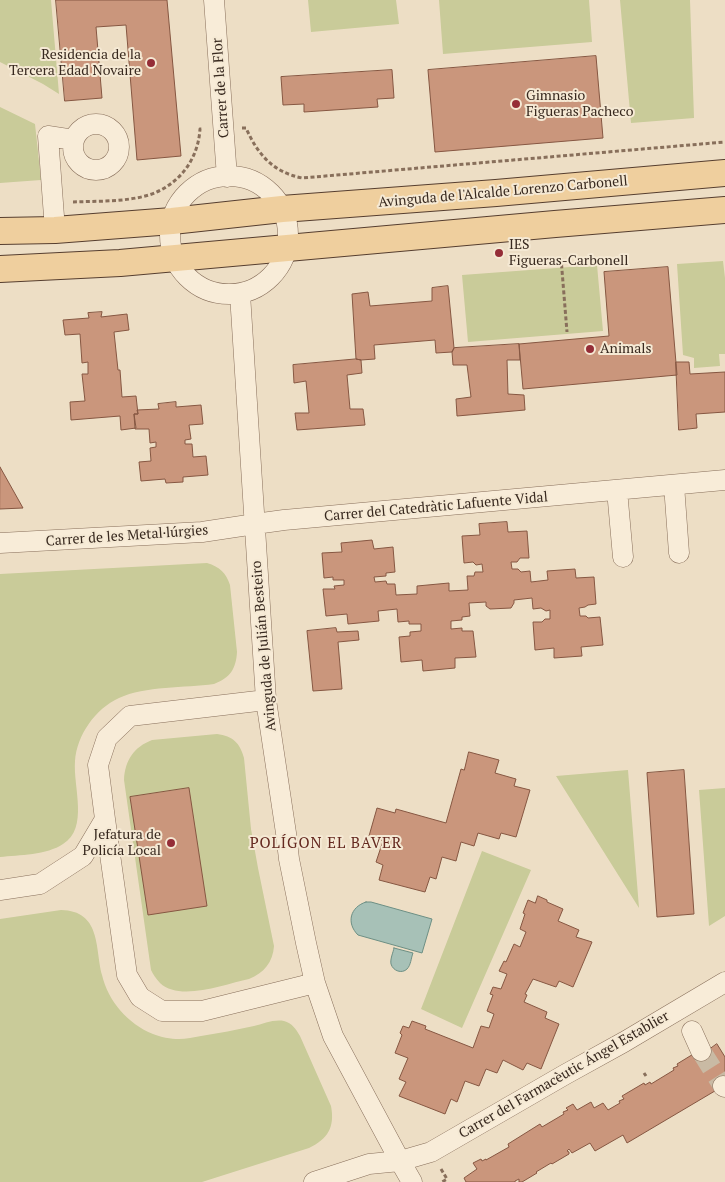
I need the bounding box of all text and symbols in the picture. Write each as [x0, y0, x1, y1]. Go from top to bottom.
street label: Carrer de la Flor [209, 37, 233, 139]
place label: Residencia de la Tercera Edad Novaire [9, 47, 141, 80]
marker: Residencia de la Tercera Edad Novaire [145, 57, 157, 69]
place label: Gimnasio Figueras Pacheco [526, 88, 633, 120]
marker: Gimnasio Figueras Pacheco [510, 98, 522, 110]
street label: Avinguda de l'Alcalde Lorenzo Carbonell [378, 173, 628, 211]
place label: IES Figueras-Carbonell [509, 237, 628, 270]
marker: IES Figueras-Carbonell [493, 247, 505, 259]
place label: Animals [600, 341, 652, 357]
marker: Animals [584, 343, 596, 355]
street label: Carrer del Catedràtic Lafuente Vidal [324, 489, 548, 525]
street label: Carrer de les Metal·lúrgies [45, 522, 209, 550]
street label: Avinguda de Julián Besteiro [248, 560, 280, 732]
place label: Jefatura de Policía Local [82, 827, 161, 860]
district label: POLÍGON EL BAVER [248, 835, 404, 853]
marker: Jefatura de Policía Local [165, 837, 177, 849]
street label: Carrer del Farmacèutic Ángel Establier [456, 1008, 672, 1142]

